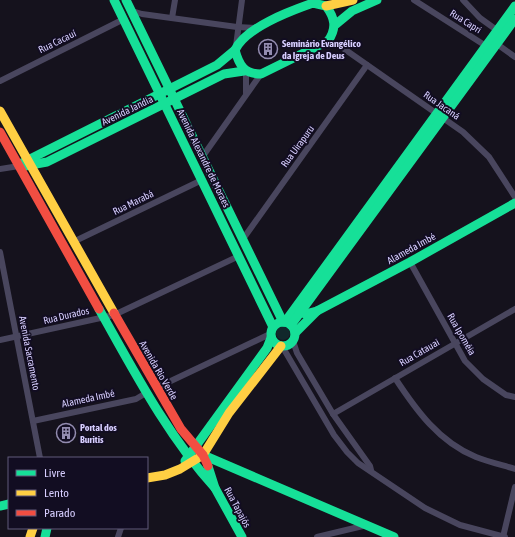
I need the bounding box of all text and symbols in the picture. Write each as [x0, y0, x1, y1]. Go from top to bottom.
street label: Rua Capri [448, 7, 483, 35]
street label: Rua Cacauí [37, 27, 78, 55]
building icon: Seminário Evangélico da Igreja de Deus [257, 38, 279, 60]
place label: Seminário Evangélico da Igreja de Deus [282, 38, 361, 61]
street label: Rua Jacaná [422, 89, 462, 122]
street label: Avenida Jandia [100, 93, 155, 128]
street label: Avenida Alexandre de Moraes [175, 107, 232, 210]
street label: Rua Uirapuru [279, 123, 316, 169]
street label: Rua Marabá [111, 188, 156, 217]
street label: Alameda Imbé [385, 230, 438, 266]
street label: Rua Durados [42, 305, 91, 326]
street label: Rua Ipoméia [445, 311, 478, 357]
street label: Avenida Sacramento [17, 315, 42, 391]
street label: Rua Catauai [397, 337, 441, 368]
street label: Avenida Rio Verde [137, 339, 180, 402]
street label: Alameda Imbé [61, 387, 116, 409]
building icon: Portal dos Buritis [55, 422, 77, 444]
place label: Portal dos Buritis [80, 422, 117, 445]
legend [8, 457, 148, 529]
text: Livre [44, 466, 65, 480]
street label: Rua Tapajós [222, 485, 253, 530]
text: Lento [44, 486, 69, 500]
text: Parado [44, 506, 76, 520]

